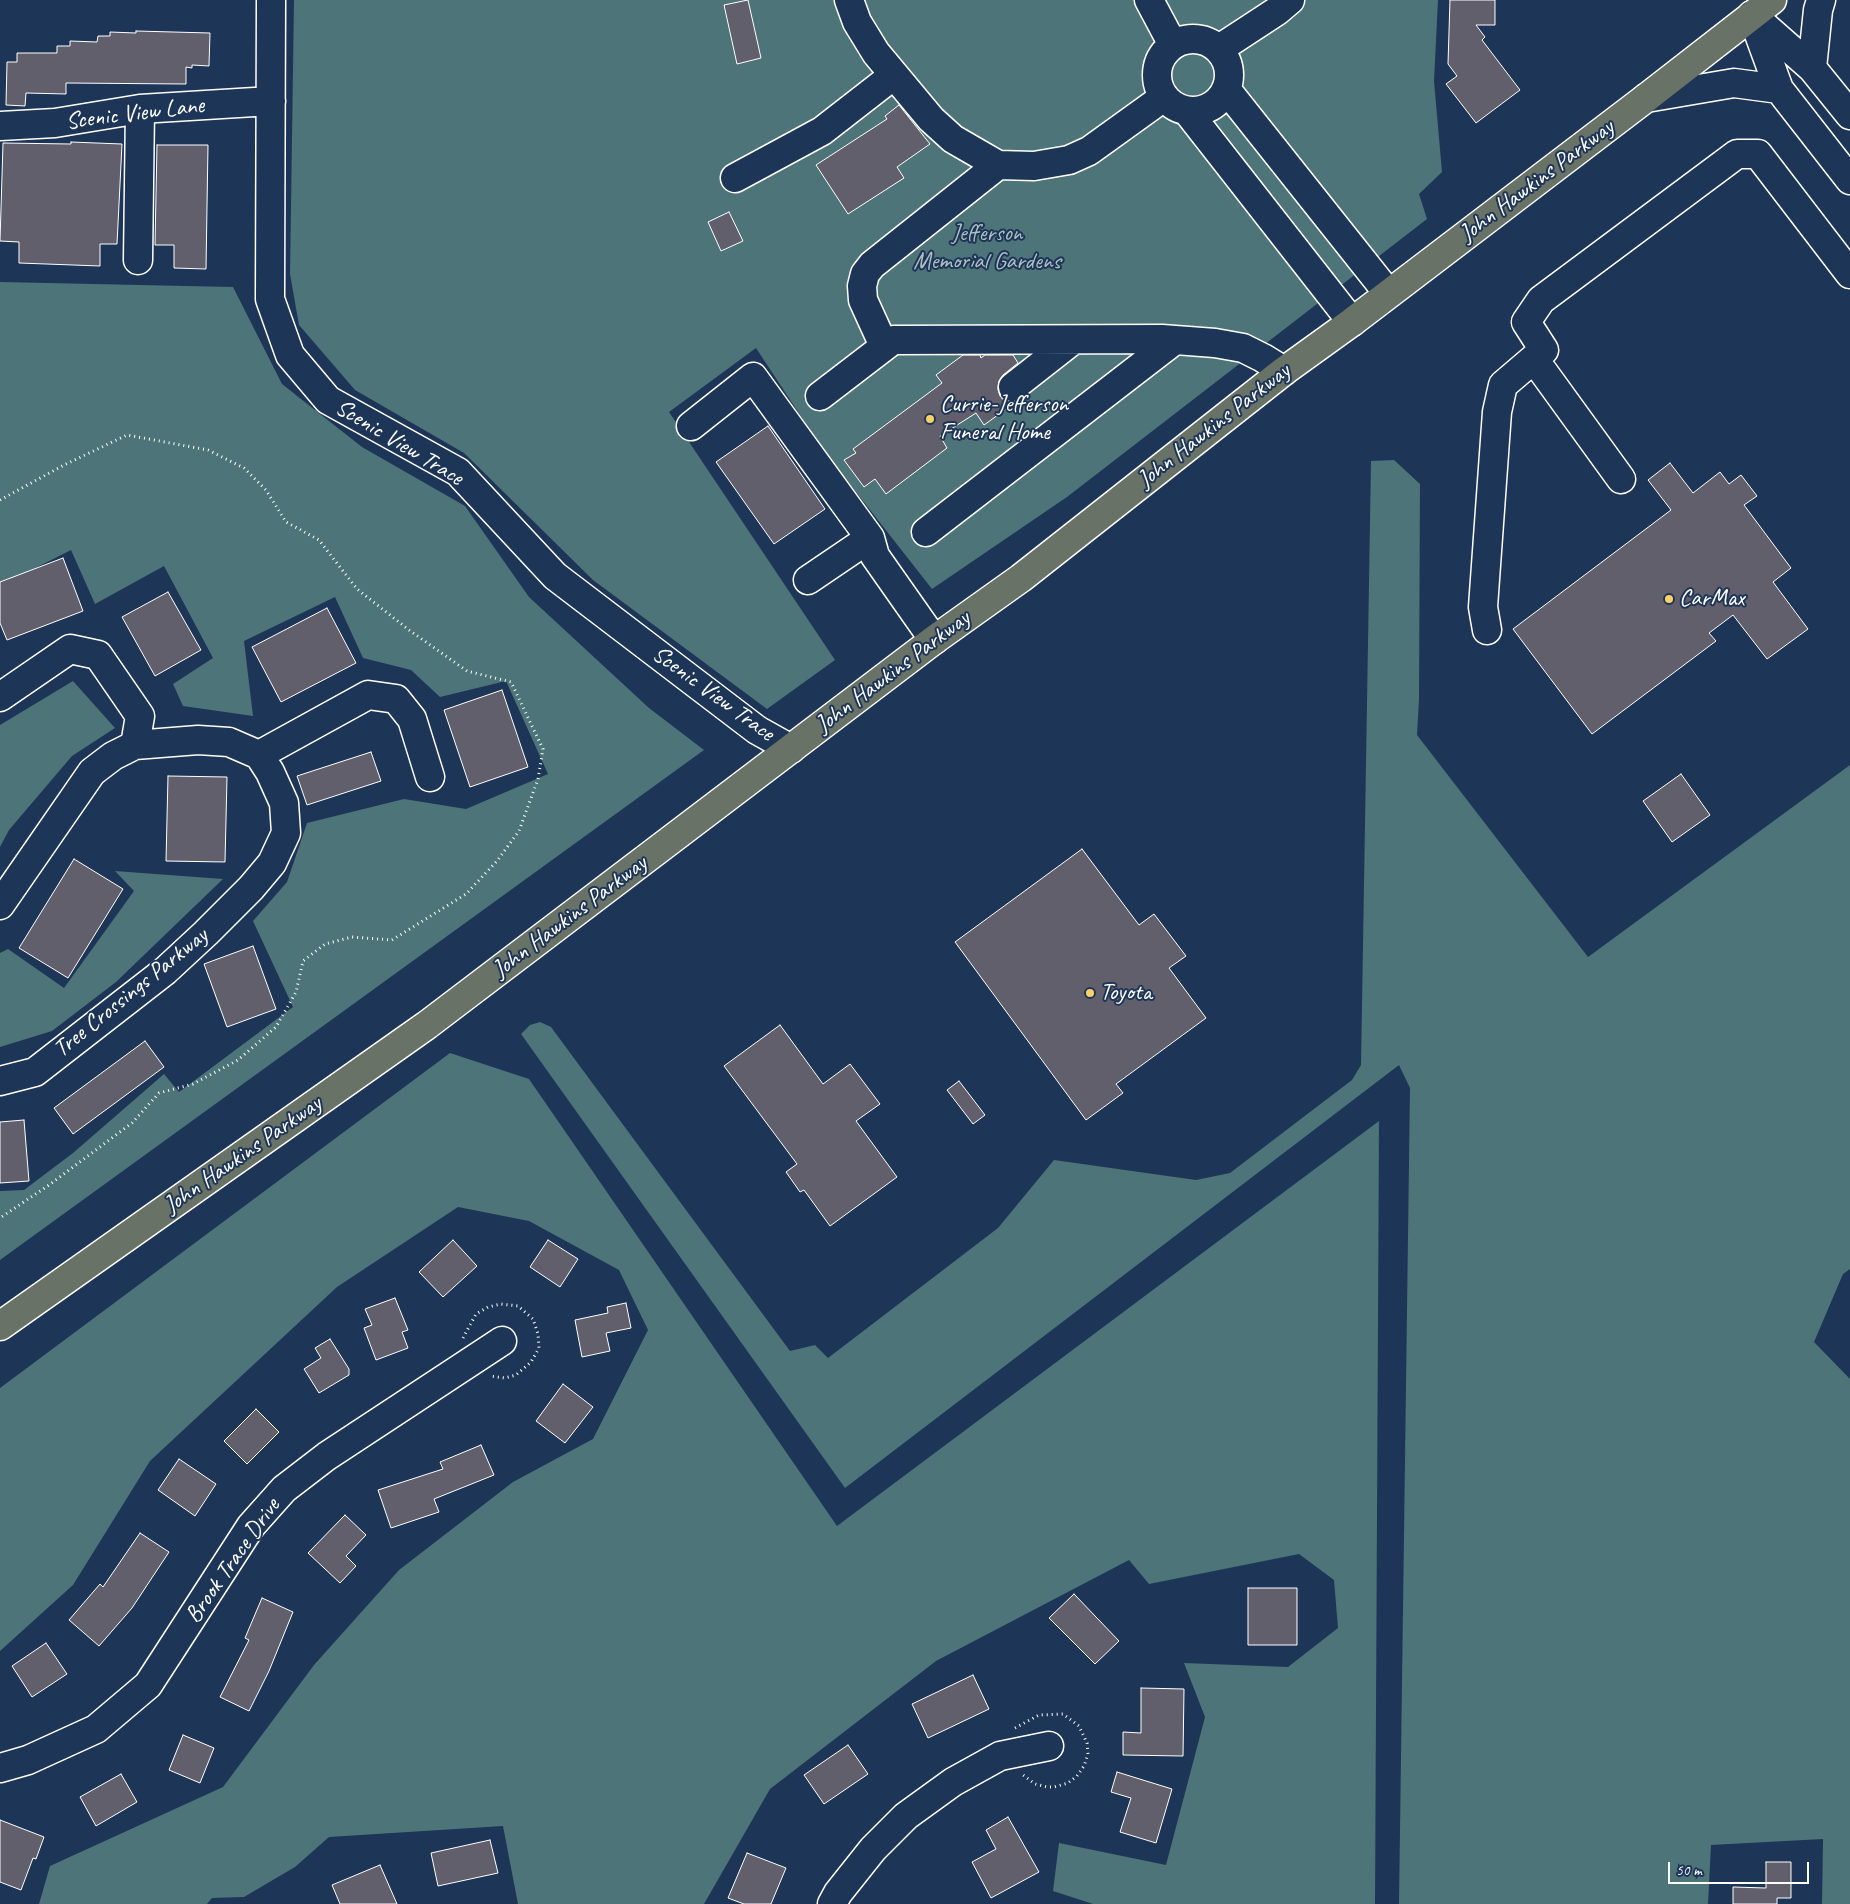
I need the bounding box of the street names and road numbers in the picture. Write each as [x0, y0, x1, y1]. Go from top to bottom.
street label: Scenic View Lane [64, 91, 206, 137]
street label: John Hawkins Parkway [1454, 114, 1620, 248]
street label: John Hawkins Parkway [1132, 357, 1296, 495]
street label: Scenic View Trace [330, 394, 468, 492]
street label: John Hawkins Parkway [810, 605, 976, 739]
street label: Scenic View Trace [646, 640, 780, 748]
street label: John Hawkins Parkway [487, 850, 653, 984]
street label: Tree Crossings Parkway [48, 922, 214, 1064]
street label: John Hawkins Parkway [159, 1090, 327, 1220]
street label: Brook Trace Drive [179, 1493, 287, 1629]

